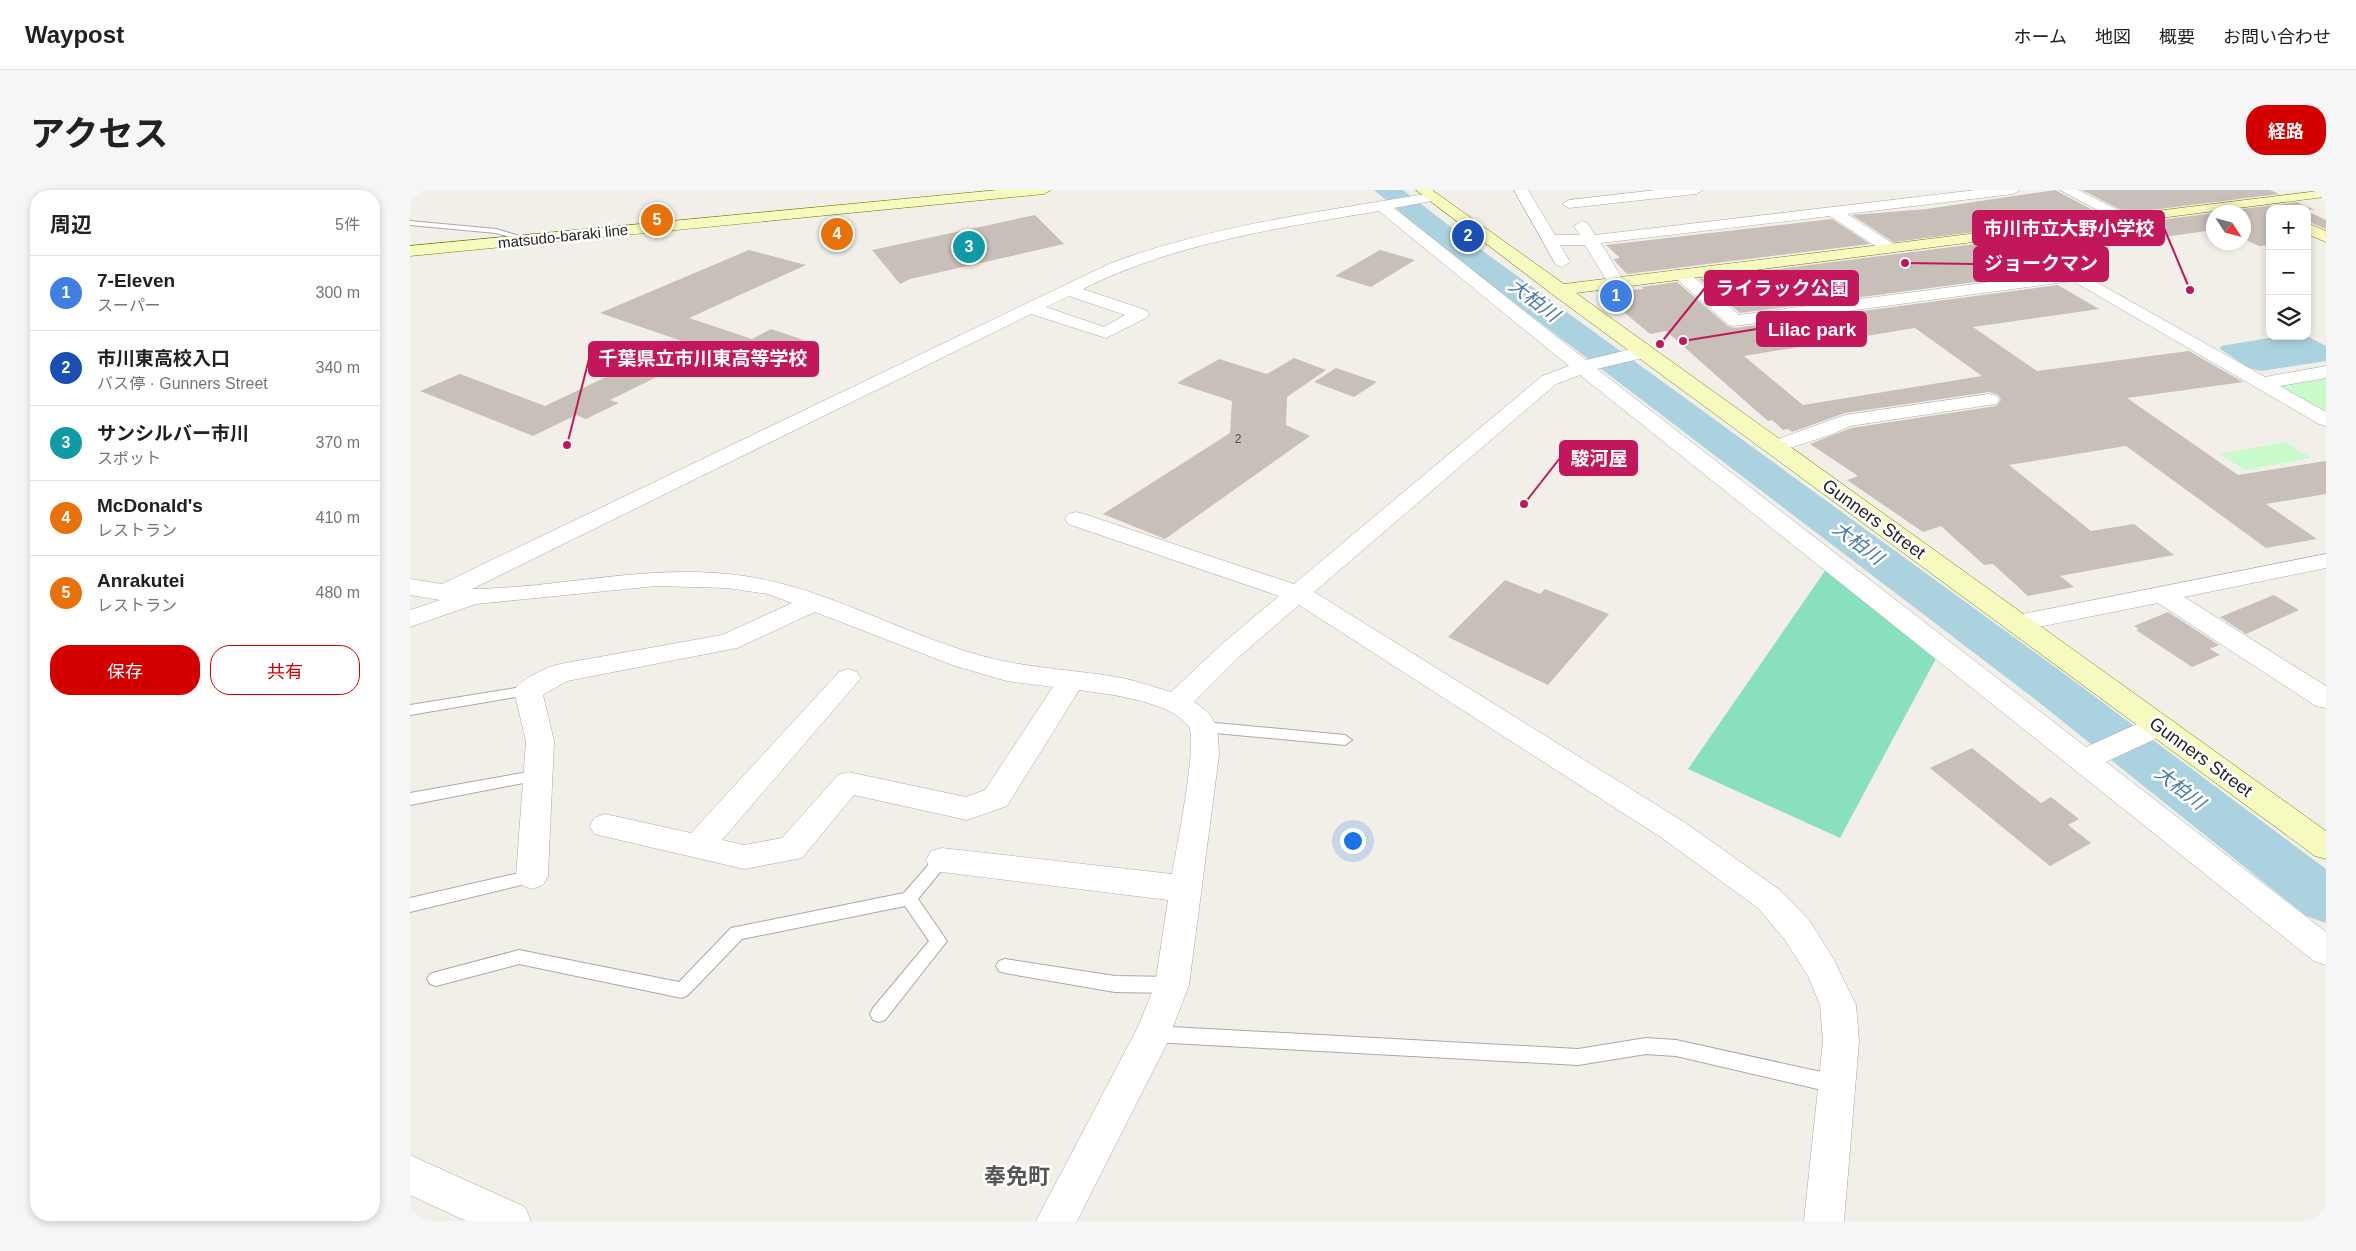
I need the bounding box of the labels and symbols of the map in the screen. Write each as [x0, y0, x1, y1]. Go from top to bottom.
pin: 5 [641, 201, 673, 239]
north arrow [2206, 205, 2251, 250]
callout: 市川市立大野小学校 [1973, 211, 2164, 245]
pin: 4 [821, 215, 853, 253]
pin: 2 [1452, 217, 1484, 255]
text: 市川市立大野小学校 [1983, 218, 2155, 239]
street label: matsudo-baraki line [497, 221, 629, 251]
pin: 3 [953, 228, 985, 266]
callout: ジョークマン [1974, 247, 2108, 281]
text: ジョークマン [1984, 253, 2098, 274]
callout: ライラック公園 [1705, 271, 1858, 305]
water label: 大柏川 [1505, 274, 1565, 327]
pin: 1 [1600, 277, 1632, 315]
text: ライラック公園 [1715, 278, 1849, 299]
callout: Lilac park [1757, 312, 1866, 346]
text: Lilac park [1768, 319, 1857, 340]
callout: 千葉県立市川東高等学校 [589, 342, 818, 376]
text: 千葉県立市川東高等学校 [598, 348, 808, 369]
house number: 2 [1235, 432, 1242, 446]
callout: 駿河屋 [1560, 441, 1637, 475]
text: 駿河屋 [1570, 448, 1628, 469]
street label: Gunners Street [1819, 475, 1929, 563]
water label: 大柏川 [1829, 517, 1889, 570]
street label: Gunners Street [2146, 713, 2256, 801]
water label: 大柏川 [2151, 762, 2210, 815]
your location [1340, 828, 1366, 854]
district label: 奉免町 [984, 1164, 1050, 1189]

